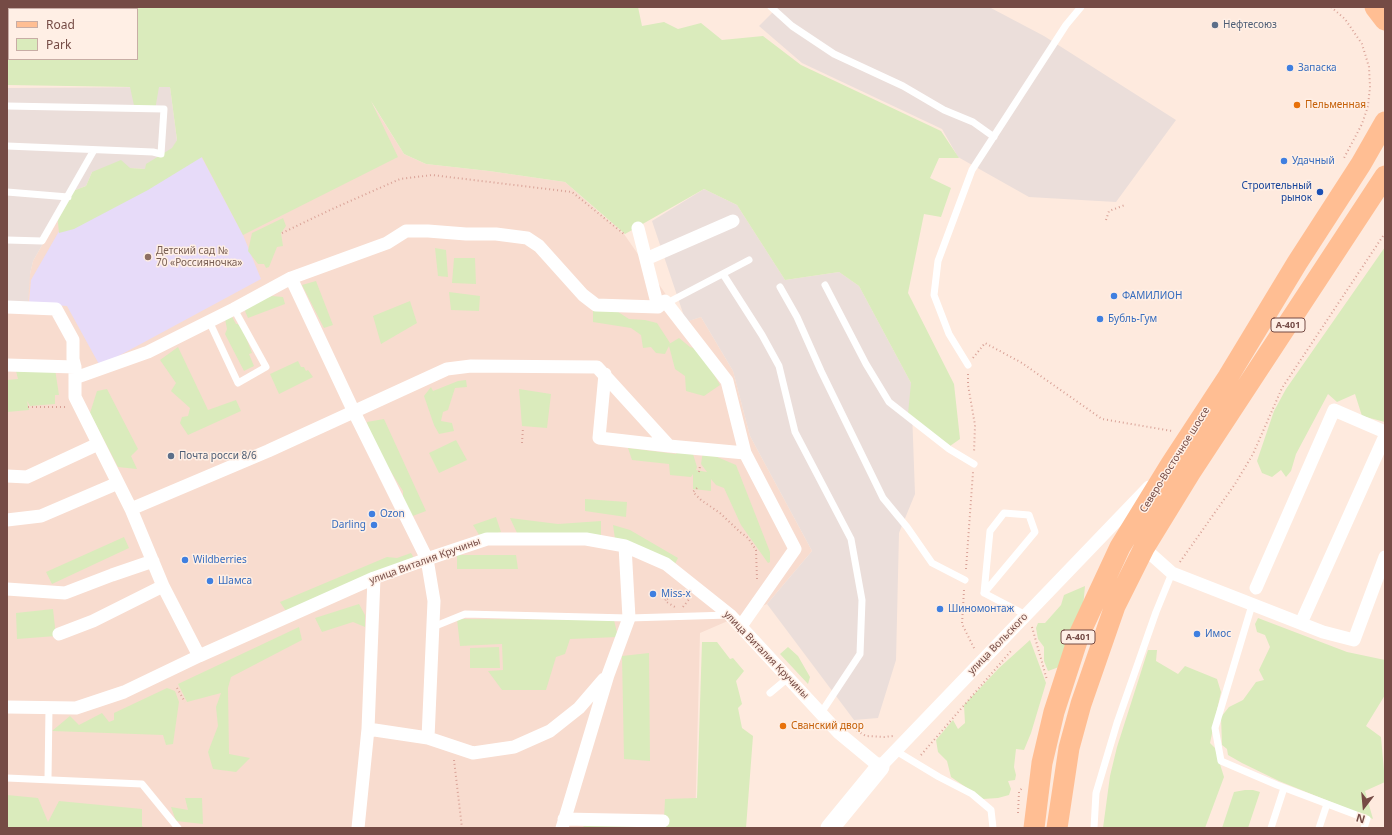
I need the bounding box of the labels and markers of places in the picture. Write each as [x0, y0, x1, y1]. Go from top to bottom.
place label: Нефтесоюз [1223, 19, 1277, 31]
marker: Нефтесоюз [1210, 20, 1220, 30]
place label: Запаска [1298, 62, 1337, 74]
marker: Запаска [1285, 63, 1295, 73]
place label: Пельменная [1305, 99, 1366, 111]
marker: Пельменная [1292, 100, 1302, 110]
place label: Удачный [1292, 155, 1335, 167]
marker: Удачный [1279, 156, 1289, 166]
place label: Строительный рынок [1241, 180, 1312, 204]
marker: Строительный рынок [1315, 187, 1325, 197]
place label: Детский сад № 70 «Россияночка» [156, 245, 242, 268]
marker: Детский сад № 70 «Россияночка» [143, 252, 153, 262]
place label: ФАМИЛИОН [1122, 290, 1182, 302]
marker: ФАМИЛИОН [1109, 291, 1119, 301]
place label: Бубль-Гум [1108, 313, 1157, 325]
marker: Бубль-Гум [1095, 314, 1105, 324]
place label: Почта росси 8/6 [179, 450, 257, 462]
marker: Почта росси 8/6 [166, 451, 176, 461]
place label: Ozon [380, 508, 405, 520]
marker: Ozon [367, 509, 377, 519]
place label: Darling [331, 519, 366, 531]
marker: Darling [369, 520, 379, 530]
place label: Wildberries [193, 554, 247, 566]
marker: Wildberries [180, 555, 190, 565]
place label: Шамса [218, 575, 252, 587]
marker: Шамса [205, 576, 215, 586]
place label: Miss-x [661, 588, 691, 600]
marker: Miss-x [648, 589, 658, 599]
place label: Шиномонтаж [948, 603, 1014, 615]
marker: Шиномонтаж [935, 604, 945, 614]
place label: Имос [1205, 628, 1231, 640]
marker: Имос [1192, 629, 1202, 639]
place label: Сванский двор [791, 720, 864, 732]
marker: Сванский двор [778, 721, 788, 731]

